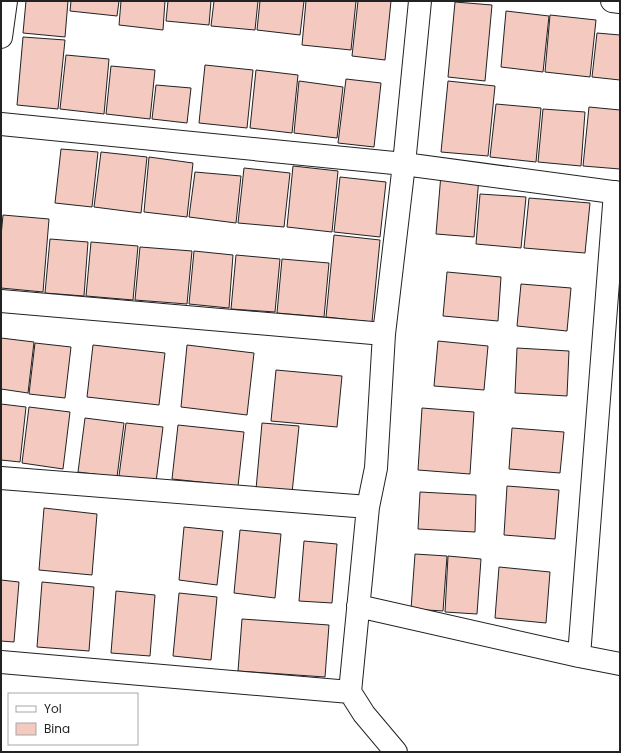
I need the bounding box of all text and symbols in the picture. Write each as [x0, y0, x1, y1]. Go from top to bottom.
legend [8, 693, 138, 745]
text: Yol [44, 700, 62, 717]
text: Bina [44, 720, 70, 737]

